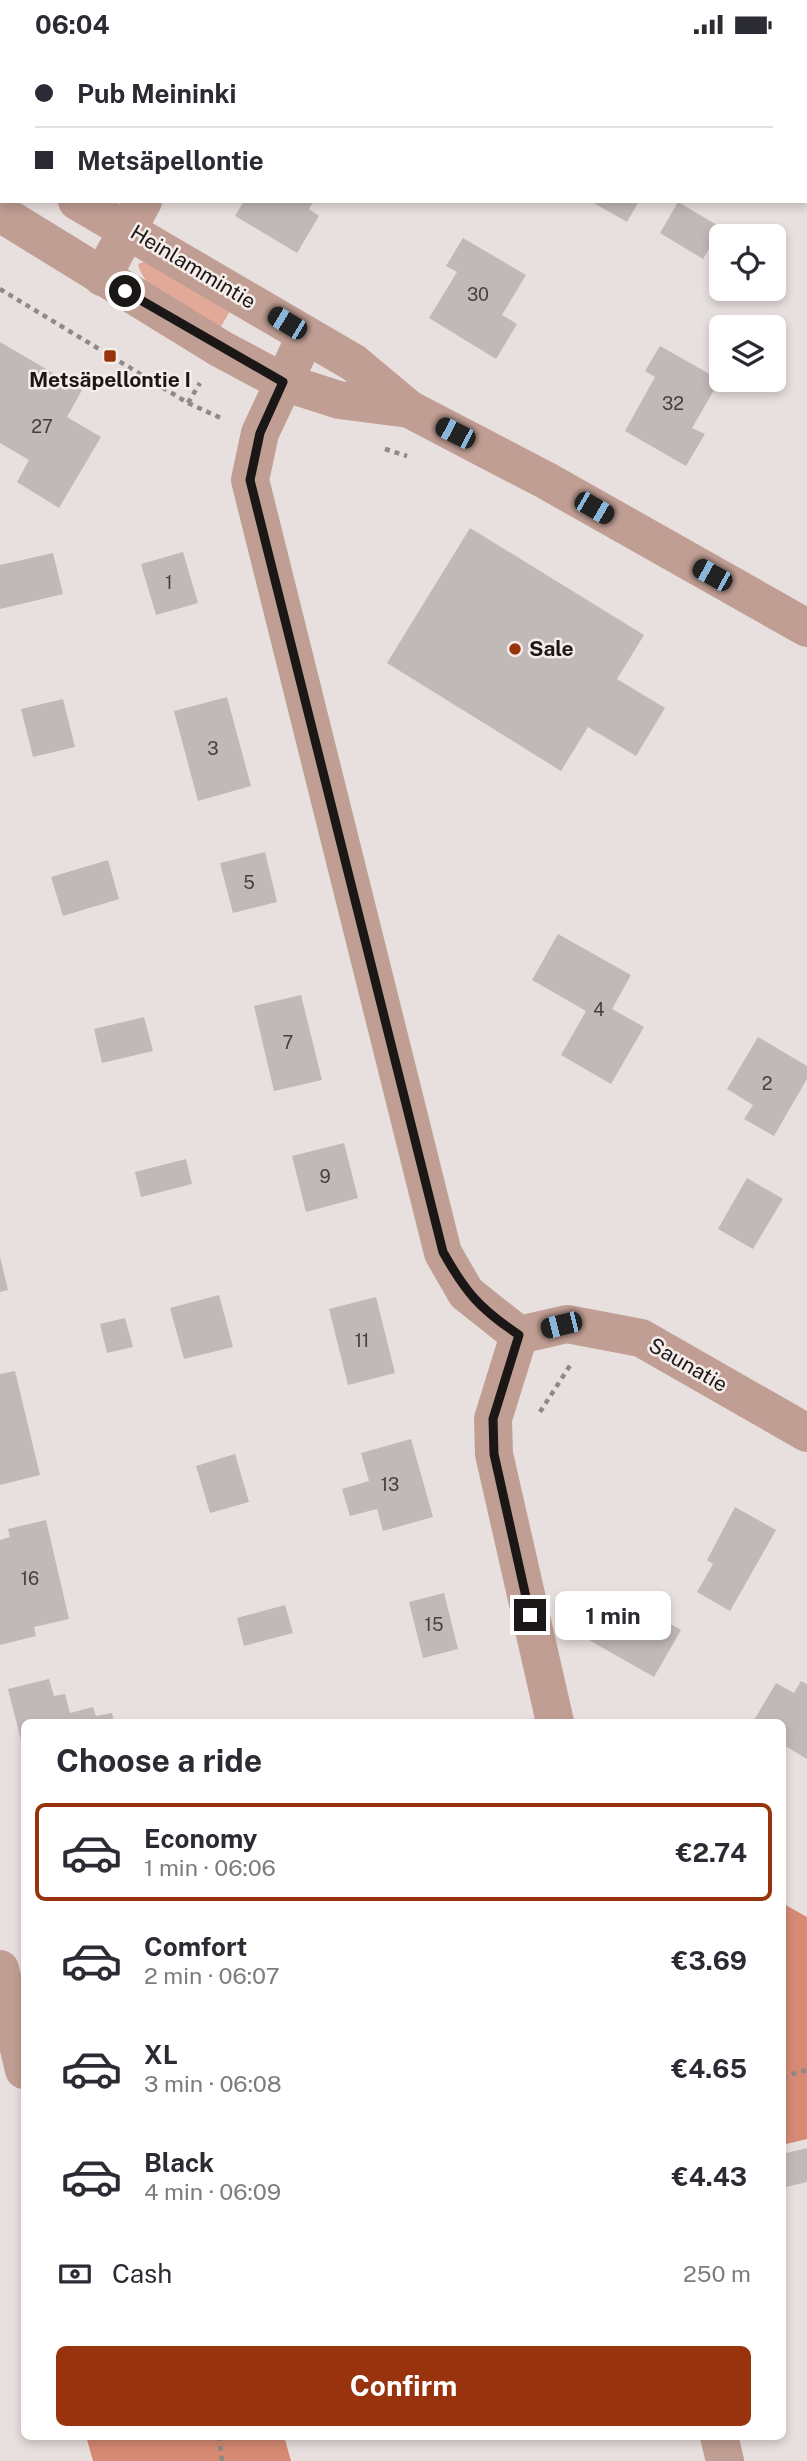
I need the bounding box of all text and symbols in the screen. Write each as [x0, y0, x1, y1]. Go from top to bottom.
text: 06:04 [35, 9, 110, 40]
text: Pub Meininki [77, 78, 236, 109]
text: Metsäpellontie [77, 145, 264, 176]
street label: Heinlammintie [126, 219, 260, 314]
map controls [709, 224, 786, 392]
button: locate [709, 224, 786, 301]
route start [109, 275, 141, 307]
house number: 30 [467, 284, 489, 305]
car [264, 303, 311, 343]
button: layers [709, 315, 786, 392]
marker: Metsäpellontie I [102, 348, 118, 364]
place label: Metsäpellontie I [29, 367, 191, 392]
house number: 32 [662, 393, 684, 414]
car [432, 414, 479, 452]
house number: 27 [31, 416, 53, 437]
car [571, 488, 618, 528]
car [689, 556, 736, 594]
house number: 1 [165, 572, 173, 593]
place label: Sale [529, 636, 574, 661]
marker: Sale [507, 641, 523, 657]
house number: 3 [207, 738, 219, 759]
house number: 5 [243, 872, 255, 893]
house number: 4 [593, 999, 605, 1020]
house number: 7 [283, 1032, 293, 1053]
house number: 2 [762, 1073, 772, 1094]
house number: 9 [319, 1166, 331, 1187]
car [539, 1310, 584, 1340]
house number: 11 [355, 1330, 369, 1351]
street label: Saunatie [645, 1332, 732, 1397]
house number: 13 [381, 1474, 399, 1495]
house number: 16 [21, 1568, 39, 1589]
callout: 1 min [554, 1591, 670, 1639]
route end [514, 1599, 546, 1631]
text: 1 min [585, 1602, 641, 1629]
house number: 15 [425, 1614, 443, 1635]
text: Choose a ride [56, 1742, 262, 1779]
icon: car [60, 1821, 123, 1884]
text: Economy [144, 1823, 257, 1854]
text: €2.74 [676, 1837, 747, 1868]
text: 1 min · 06:06 [144, 1854, 276, 1881]
icon: car [60, 1929, 123, 1992]
text: Comfort [144, 1931, 247, 1962]
text: €3.69 [672, 1945, 747, 1976]
text: 2 min · 06:07 [144, 1962, 280, 1989]
icon: car [60, 2037, 123, 2100]
text: XL [144, 2039, 178, 2070]
text: €4.65 [671, 2053, 747, 2084]
text: 3 min · 06:08 [144, 2070, 282, 2097]
icon: car [60, 2145, 123, 2208]
text: Black [144, 2147, 214, 2178]
text: €4.43 [672, 2161, 747, 2192]
text: 4 min · 06:09 [144, 2178, 281, 2205]
icon: cash [56, 2255, 94, 2293]
text: Cash [112, 2258, 172, 2289]
text: 250 m [683, 2260, 751, 2287]
button: Confirm [56, 2346, 751, 2426]

